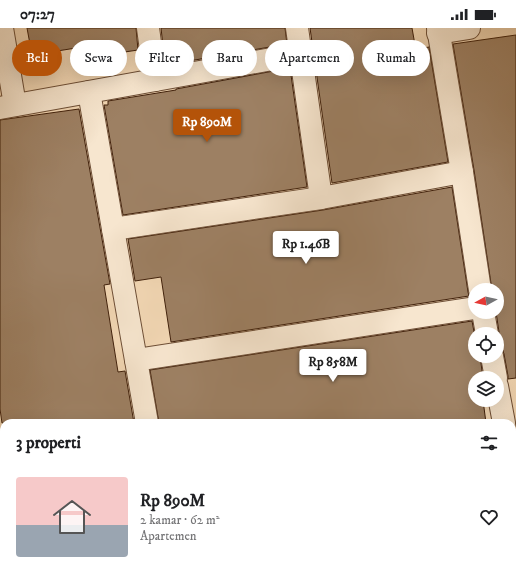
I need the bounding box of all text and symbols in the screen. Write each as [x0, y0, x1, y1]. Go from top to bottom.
text: 07:27 [20, 5, 55, 24]
chip: Beli [12, 40, 62, 76]
chip: Sewa [70, 40, 127, 76]
chip: Filter [135, 40, 194, 76]
chip: Baru [202, 40, 257, 76]
chip: Apartemen [265, 40, 354, 76]
chip: Rumah [362, 40, 430, 76]
pin: Rp 890M [170, 109, 244, 143]
text: Rp 890M [182, 114, 232, 130]
pin: Rp 1.46B [265, 231, 347, 265]
text: Rp 1.46B [282, 236, 330, 252]
north arrow [468, 283, 504, 319]
map controls [468, 283, 504, 407]
button: locate [468, 327, 504, 363]
pin: Rp 858M [296, 349, 370, 383]
text: Rp 858M [308, 354, 358, 370]
button: layers [468, 371, 504, 407]
text: 3 properti [16, 432, 81, 454]
icon: filters [478, 432, 500, 454]
text: Rp 890M [140, 490, 205, 512]
icon: home [48, 493, 96, 541]
icon: heart [478, 506, 500, 528]
text: 2 kamar · 62 m² [140, 512, 220, 528]
text: Apartemen [140, 528, 197, 544]

